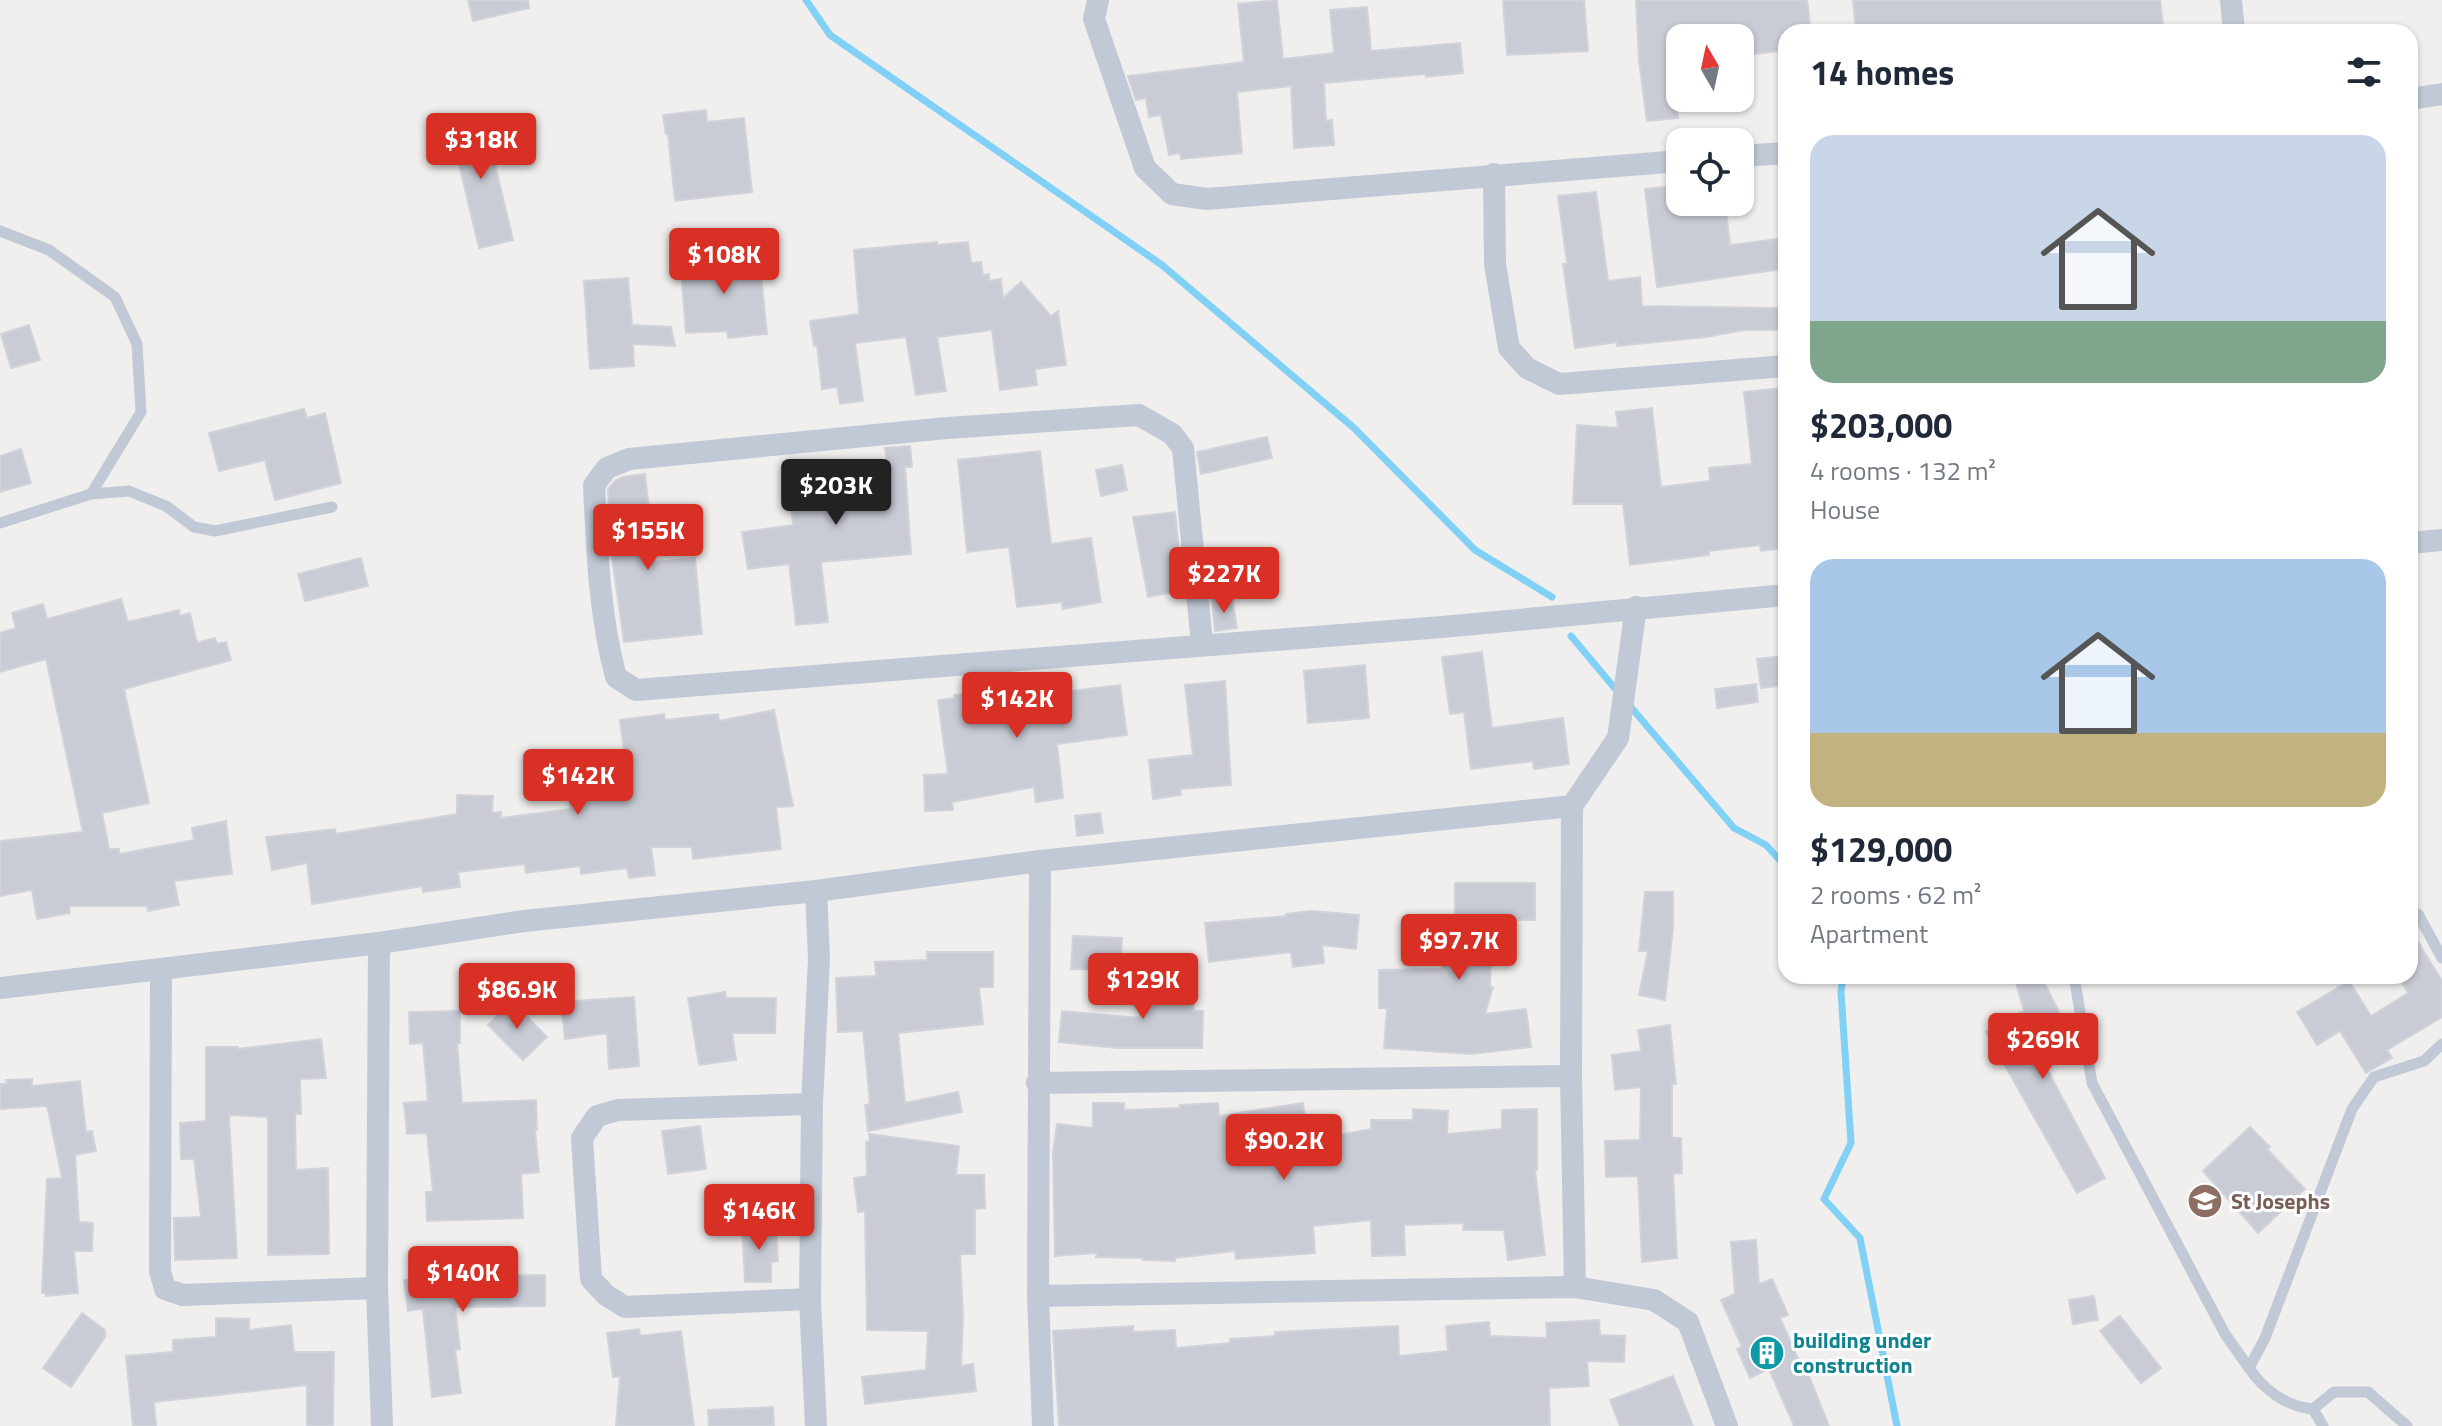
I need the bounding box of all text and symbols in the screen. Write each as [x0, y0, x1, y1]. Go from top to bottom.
north arrow [1666, 24, 1754, 112]
map controls [1666, 24, 1754, 216]
text: 14 homes [1810, 46, 1954, 98]
icon: filters [2342, 50, 2386, 94]
pin: $318K [425, 113, 537, 181]
text: $318K [444, 119, 518, 158]
button: locate [1666, 128, 1754, 216]
icon: home [2026, 187, 2170, 331]
pin: $108K [668, 228, 780, 296]
text: $108K [687, 234, 761, 273]
text: $203,000 [1810, 399, 1952, 451]
text: 4 rooms · 132 m² [1810, 451, 1996, 490]
pin: $203K [780, 459, 892, 527]
text: $203K [799, 465, 873, 504]
text: House [1810, 490, 1880, 529]
pin: $155K [592, 504, 704, 572]
text: $155K [611, 510, 685, 549]
pin: $227K [1168, 547, 1280, 615]
text: $227K [1187, 553, 1261, 592]
icon: home [2026, 611, 2170, 755]
pin: $142K [961, 672, 1073, 740]
text: $142K [980, 678, 1054, 717]
pin: $142K [522, 749, 634, 817]
text: $142K [541, 755, 615, 794]
text: $129,000 [1810, 823, 1952, 875]
text: 2 rooms · 62 m² [1810, 875, 1981, 914]
pin: $97.7K [1394, 914, 1524, 982]
text: Apartment [1810, 914, 1928, 953]
text: $97.7K [1419, 920, 1499, 959]
pin: $129K [1087, 953, 1199, 1021]
text: $129K [1106, 959, 1180, 998]
pin: $86.9K [452, 963, 582, 1031]
text: $86.9K [477, 969, 557, 1008]
pin: $269K [1987, 1013, 2099, 1081]
text: $269K [2006, 1019, 2080, 1058]
pin: $90.2K [1219, 1114, 1349, 1182]
text: $90.2K [1244, 1120, 1324, 1159]
school or university icon: St Josephs [2186, 1182, 2224, 1220]
pin: $146K [703, 1184, 815, 1252]
place label: St Josephs [2231, 1184, 2330, 1218]
text: $146K [722, 1190, 796, 1229]
pin: $140K [407, 1246, 519, 1314]
text: $140K [426, 1252, 500, 1291]
place label: building under construction [1793, 1323, 1931, 1382]
building icon: building under construction [1748, 1334, 1786, 1372]

